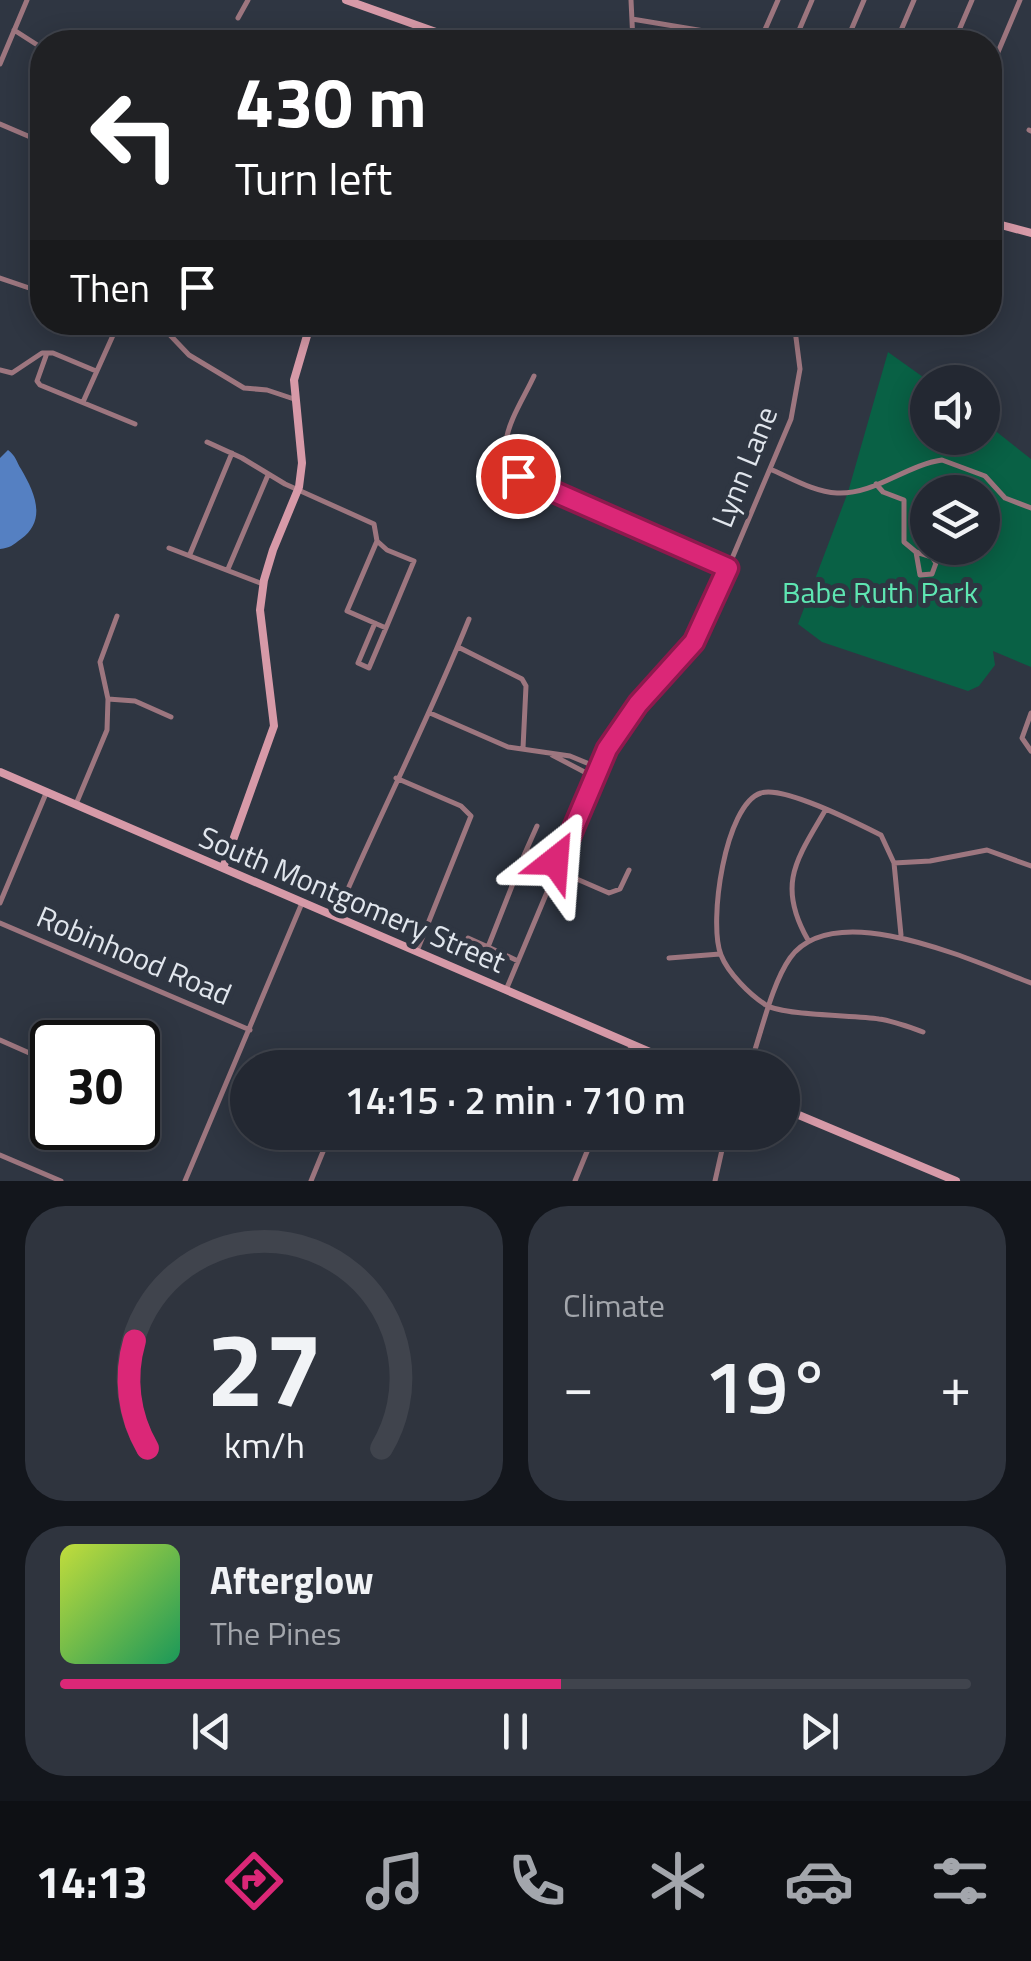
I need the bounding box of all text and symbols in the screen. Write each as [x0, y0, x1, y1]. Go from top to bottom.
text: 430 m [235, 48, 427, 154]
icon: left [70, 70, 200, 200]
text: Turn left [235, 144, 392, 212]
text: Then [70, 259, 150, 317]
icon: arrive [170, 260, 225, 315]
map controls [910, 365, 1000, 565]
button: sound [910, 365, 1000, 455]
street label: Lynn Lane [699, 399, 789, 534]
pin [476, 434, 561, 519]
icon: arrive [491, 449, 546, 504]
button: layers [910, 475, 1000, 565]
park label: Babe Ruth Park [782, 569, 978, 615]
position arrow [503, 809, 607, 913]
street label: South Montgomery Street [192, 814, 513, 985]
street label: Robinhood Road [30, 893, 239, 1017]
speed limit sign: 30 [30, 1020, 160, 1150]
text: 14:15 · 2 min · 710 m [344, 1071, 686, 1129]
text: Climate [563, 1281, 665, 1329]
text: 27 [206, 1288, 322, 1446]
text: 19° [704, 1328, 830, 1442]
text: − [563, 1344, 594, 1427]
text: + [940, 1344, 971, 1427]
text: km/h [224, 1417, 304, 1472]
text: Afterglow [210, 1551, 374, 1609]
text: The Pines [210, 1609, 341, 1657]
icon: previous [184, 1704, 239, 1759]
icon: pause [488, 1704, 543, 1759]
icon: next [792, 1704, 847, 1759]
icon: directions [219, 1846, 289, 1916]
icon: music [360, 1846, 430, 1916]
icon: phone [502, 1846, 572, 1916]
icon: climate [643, 1846, 713, 1916]
icon: car [784, 1846, 854, 1916]
icon: filters [925, 1846, 995, 1916]
text: 14:13 [36, 1847, 148, 1915]

